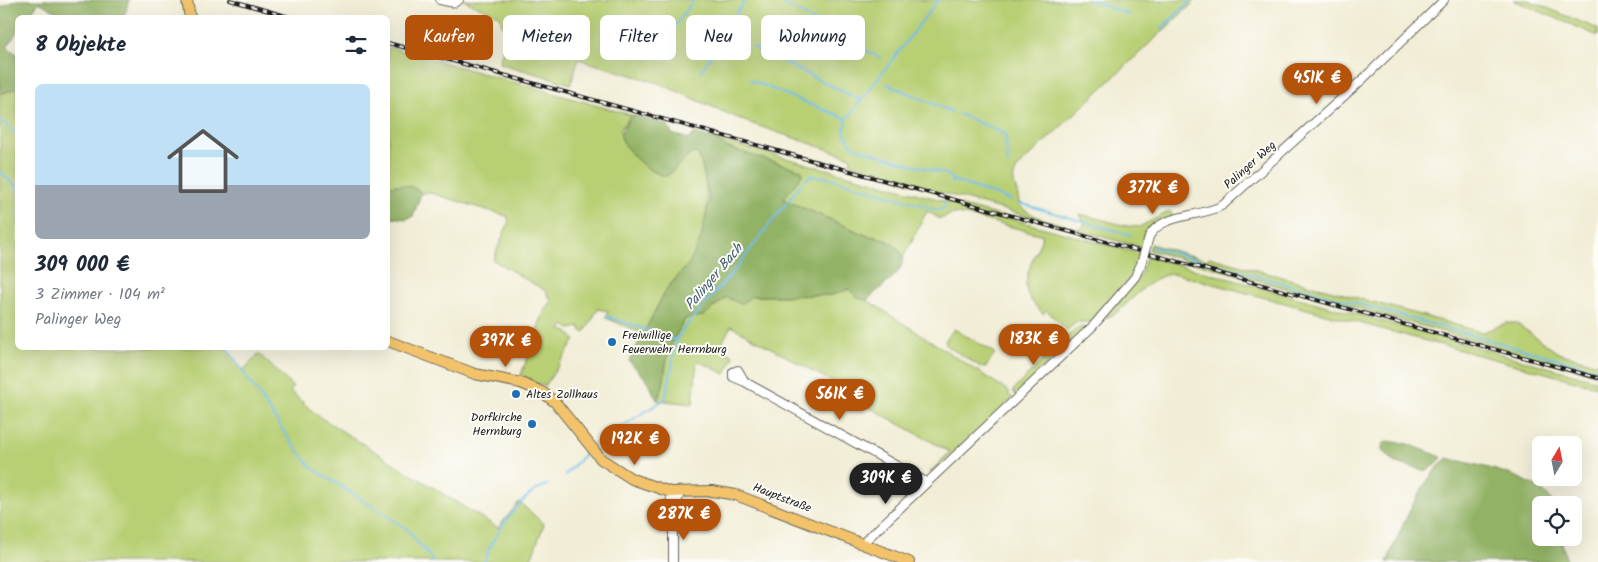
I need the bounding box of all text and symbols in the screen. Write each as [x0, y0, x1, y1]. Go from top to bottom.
chip: Kaufen [405, 15, 493, 60]
chip: Mieten [503, 15, 590, 60]
chip: Filter [600, 15, 676, 60]
chip: Neu [686, 15, 751, 60]
chip: Wohnung [761, 15, 865, 60]
text: 8 Objekte [35, 29, 126, 62]
icon: filters [342, 31, 370, 59]
pin: 451K € [1276, 62, 1358, 105]
text: 451K € [1293, 66, 1341, 91]
icon: home [158, 116, 248, 206]
street label: Palinger Weg [1220, 136, 1281, 194]
pin: 377K € [1112, 172, 1194, 215]
text: 377K € [1128, 176, 1178, 201]
water label: Palinger Bach [680, 238, 749, 315]
text: 309 000 € [35, 249, 130, 282]
text: 3 Zimmer · 104 m² [35, 282, 165, 307]
text: Palinger Weg [35, 307, 121, 332]
pin: 183K € [993, 324, 1075, 366]
pin: 397K € [465, 326, 547, 368]
place label: Freiwillige Feuerwehr Herrnburg [622, 326, 727, 359]
text: 183K € [1010, 327, 1058, 352]
text: 397K € [481, 329, 531, 354]
marker: Freiwillige Feuerwehr Herrnburg [606, 336, 618, 348]
pin: 561K € [799, 378, 881, 421]
text: 561K € [816, 382, 864, 407]
place label: Altes Zollhaus [526, 385, 598, 404]
marker: Altes Zollhaus [510, 388, 522, 400]
place label: Dorfkirche Herrnburg [471, 408, 523, 441]
marker: Dorfkirche Herrnburg [526, 418, 538, 430]
pin: 192K € [594, 424, 676, 466]
text: 192K € [611, 427, 659, 452]
north arrow [1532, 436, 1582, 486]
map controls [1532, 436, 1582, 546]
pin: 309K € [845, 462, 927, 505]
text: 309K € [861, 466, 912, 491]
street label: Hauptstraße [750, 478, 815, 518]
button: locate [1532, 496, 1582, 546]
pin: 287K € [643, 498, 725, 541]
text: 287K € [658, 502, 710, 527]

